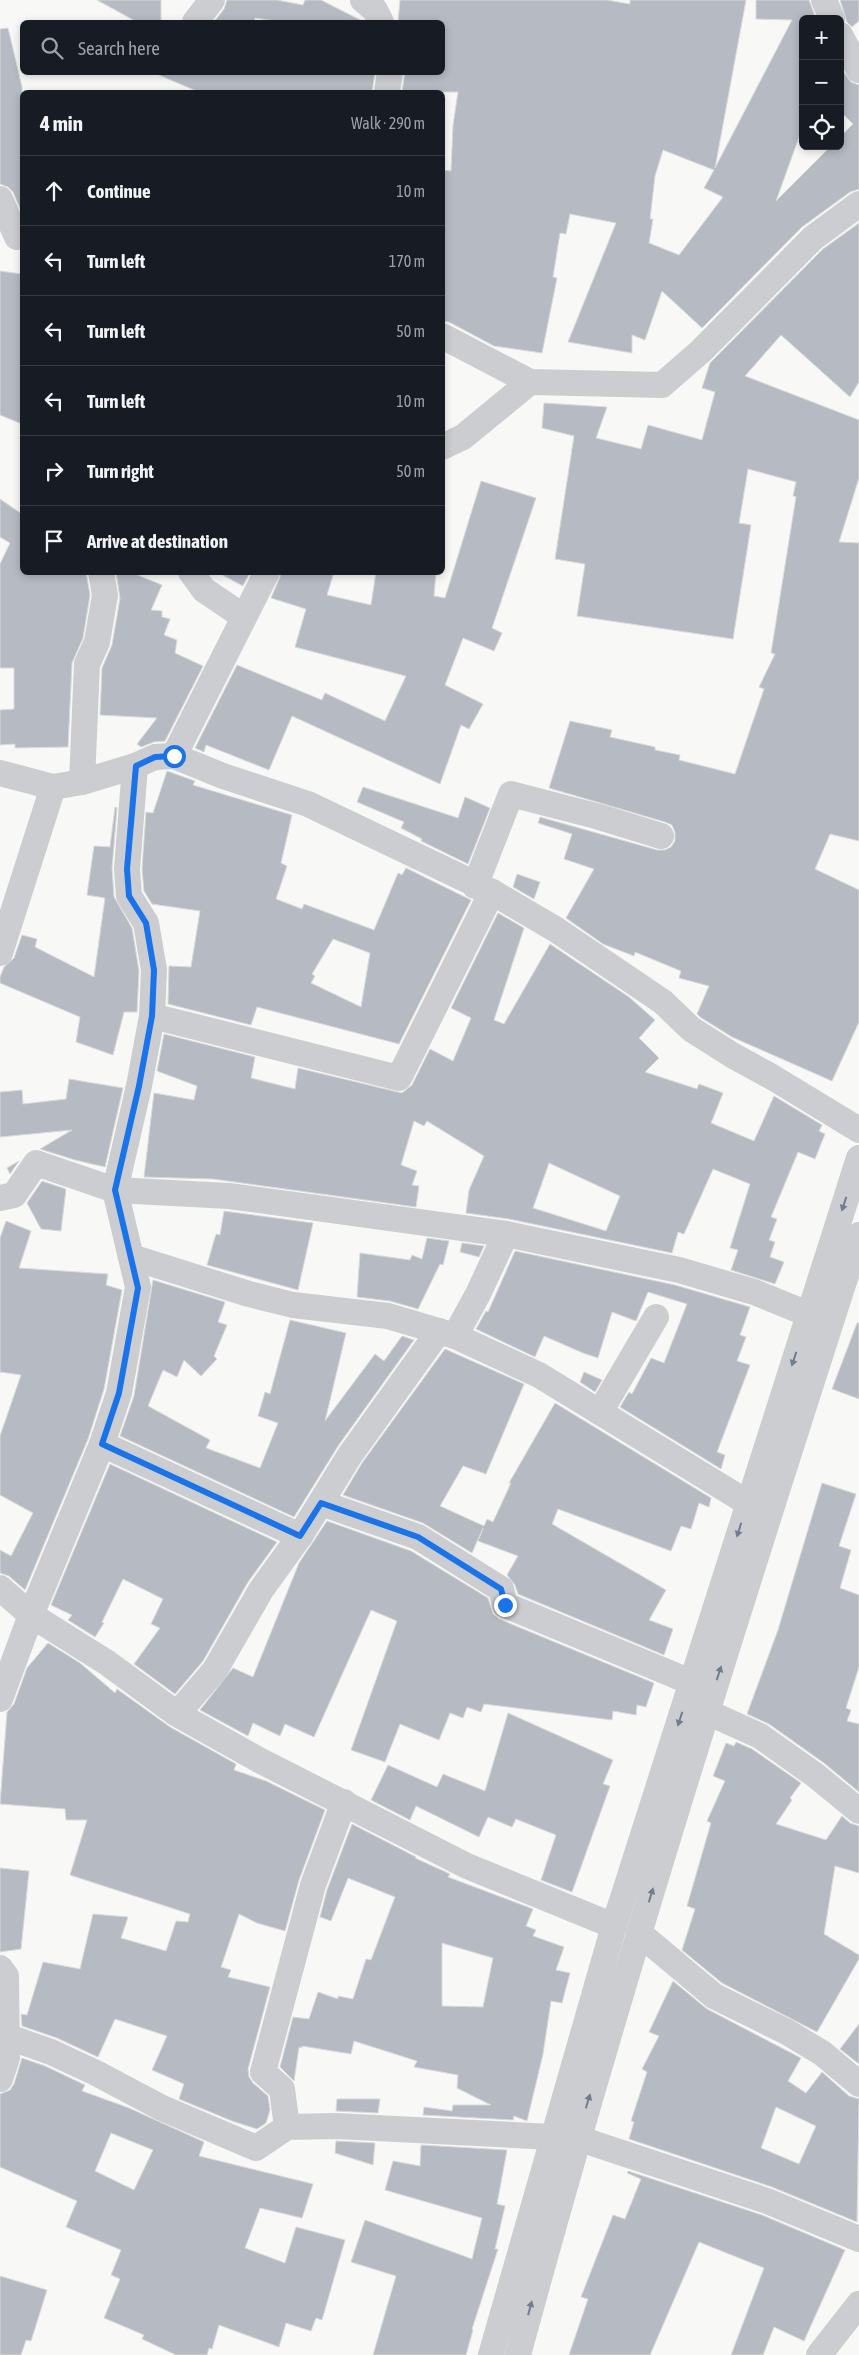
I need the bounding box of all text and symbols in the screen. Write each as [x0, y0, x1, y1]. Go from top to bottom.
map controls [799, 15, 844, 150]
button: + [799, 15, 844, 60]
search box [20, 20, 445, 75]
icon: search [38, 34, 66, 62]
text: Search here [78, 37, 160, 59]
button: − [799, 60, 844, 105]
button: locate [799, 105, 844, 150]
text: 4 min [40, 111, 83, 135]
text: Walk · 290 m [351, 114, 425, 132]
icon: ahead [40, 177, 68, 205]
text: Continue [87, 180, 151, 202]
text: 10 m [396, 182, 425, 200]
icon: left [40, 247, 68, 275]
text: Turn left [87, 250, 145, 272]
text: 170 m [389, 252, 425, 270]
icon: left [40, 317, 68, 345]
text: Turn left [87, 320, 145, 342]
text: 50 m [396, 322, 425, 340]
icon: left [40, 387, 68, 415]
text: Turn left [87, 390, 145, 412]
text: 10 m [396, 392, 425, 410]
icon: right [40, 457, 68, 485]
text: Turn right [87, 460, 154, 482]
text: 50 m [396, 462, 425, 480]
icon: arrive [40, 527, 68, 555]
text: Arrive at destination [87, 530, 228, 552]
route start [163, 745, 186, 768]
one-way arrow [840, 1197, 848, 1212]
one-way arrow [789, 1351, 797, 1366]
one-way arrow [735, 1523, 742, 1538]
route end [494, 1594, 517, 1617]
one-way arrow [716, 1665, 724, 1680]
one-way arrow [675, 1711, 683, 1726]
one-way arrow [647, 1888, 655, 1903]
one-way arrow [585, 2093, 593, 2108]
one-way arrow [527, 2300, 535, 2315]

